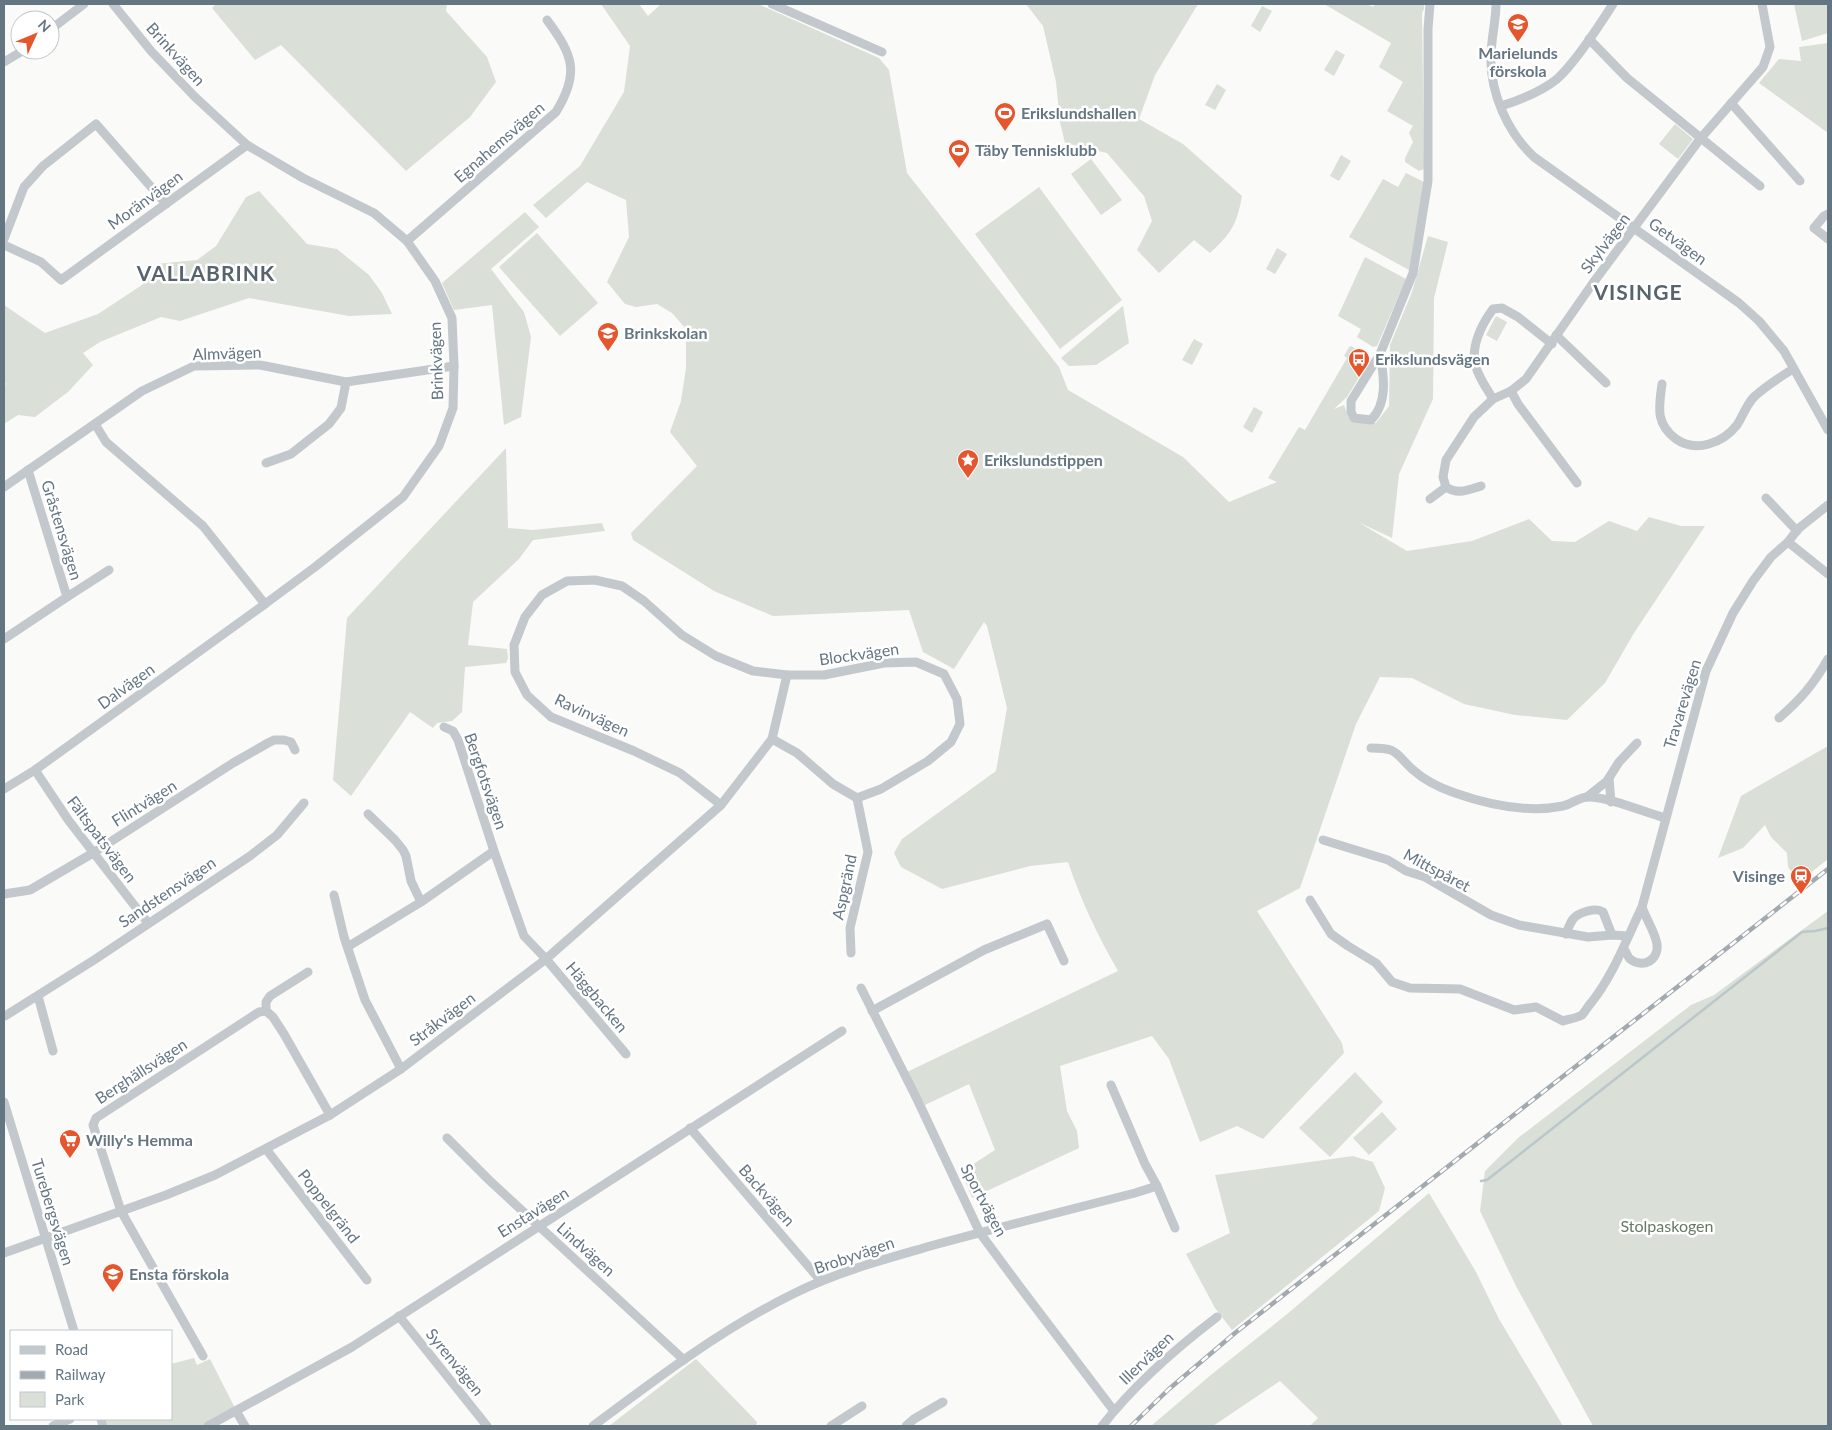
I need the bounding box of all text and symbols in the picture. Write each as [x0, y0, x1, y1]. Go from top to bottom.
north arrow [10, 10, 60, 60]
school or university icon: Marielunds förskola [1506, 12, 1530, 43]
text: N [35, 16, 55, 35]
street label: Brinkvägen [143, 18, 210, 89]
place label: Marielunds förskola [1478, 43, 1558, 80]
street label: Egnahemsvägen [450, 97, 548, 186]
sports icon: Erikslundshallen [993, 101, 1017, 132]
place label: Erikslundshallen [1021, 103, 1136, 122]
sports icon: Täby Tennisklubb [947, 138, 971, 169]
place label: Täby Tennisklubb [975, 140, 1097, 159]
street label: Moränvägen [104, 166, 186, 233]
street label: Skylvägen [1576, 209, 1633, 276]
street label: Getvägen [1645, 213, 1711, 268]
district label: VALLABRINK [136, 260, 275, 285]
district label: VISINGE [1592, 279, 1683, 304]
street label: Brinkvägen [425, 321, 446, 401]
school or university icon: Brinkskolan [596, 321, 620, 352]
place label: Brinkskolan [624, 323, 707, 342]
street label: Almvägen [192, 342, 262, 363]
bus stop icon: Erikslundsvägen [1347, 347, 1371, 378]
place label: Erikslundsvägen [1375, 349, 1490, 368]
place icon: Erikslundstippen [956, 448, 980, 479]
place label: Erikslundstippen [984, 450, 1103, 469]
street label: Gråstensvägen [38, 478, 87, 582]
street label: Blockvägen [818, 639, 900, 669]
street label: Travarevägen [1659, 657, 1704, 751]
street label: Dalvägen [94, 659, 158, 712]
street label: Ravinvägen [552, 689, 633, 740]
street label: Bergfotsvägen [461, 730, 512, 832]
street label: Flintvägen [108, 775, 180, 830]
street label: Fältspatsvägen [64, 792, 141, 886]
street label: Mittspåret [1401, 844, 1474, 895]
street label: Sandstensvägen [115, 852, 219, 931]
street label: Aspgränd [827, 852, 860, 921]
station icon: Visinge [1789, 864, 1813, 895]
place label: Visinge [1732, 866, 1785, 885]
street label: Häggbacken [562, 958, 632, 1036]
street label: Stråkvägen [405, 988, 478, 1049]
street label: Berghällsvägen [91, 1034, 190, 1107]
supermarket icon: Willy's Hemma [58, 1128, 82, 1159]
place label: Willy's Hemma [86, 1130, 193, 1149]
street label: Turebergsvägen [28, 1156, 79, 1267]
street label: Backvägen [735, 1160, 799, 1229]
street label: Sportvägen [957, 1160, 1012, 1239]
street label: Poppelgränd [295, 1165, 364, 1246]
street label: Enstavägen [494, 1182, 572, 1241]
park label: Stolpaskogen [1621, 1216, 1713, 1235]
street label: Lindvägen [553, 1218, 619, 1280]
street label: Brobyvägen [811, 1232, 896, 1277]
school or university icon: Ensta förskola [101, 1262, 125, 1293]
place label: Ensta förskola [129, 1264, 229, 1283]
street label: Syrenvägen [423, 1324, 488, 1399]
street label: Illervägen [1115, 1327, 1177, 1388]
legend [10, 1330, 172, 1420]
text: Road [55, 1340, 88, 1358]
text: Railway [55, 1365, 106, 1383]
text: Park [55, 1390, 85, 1408]

